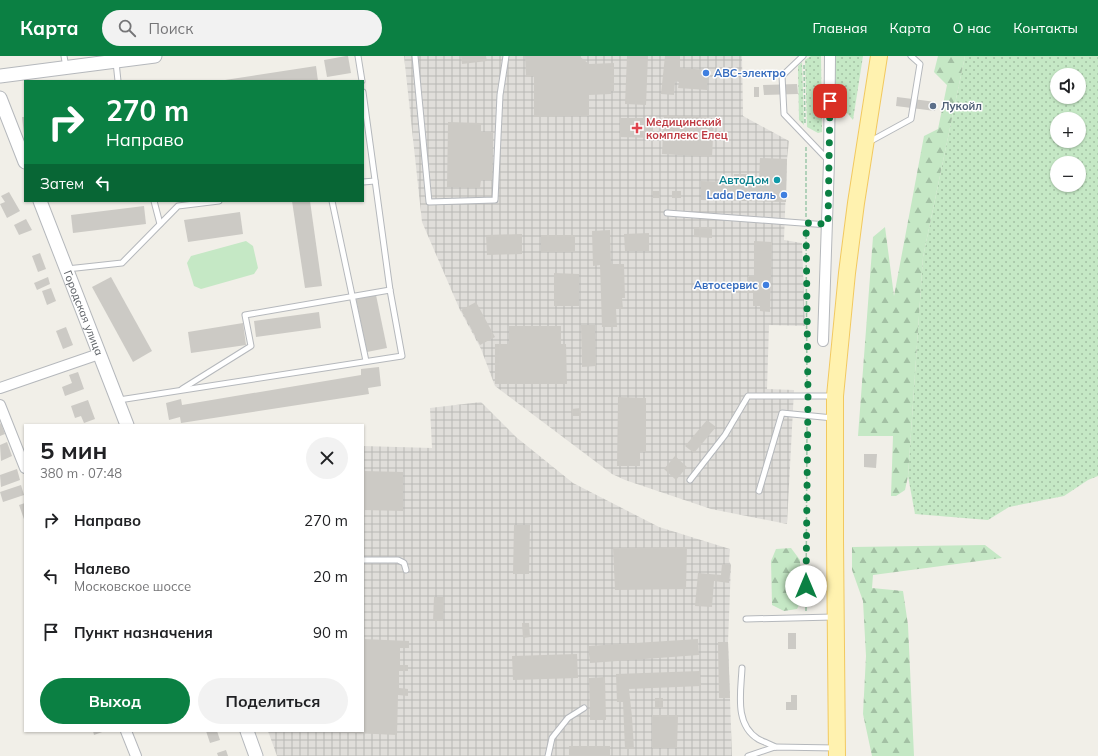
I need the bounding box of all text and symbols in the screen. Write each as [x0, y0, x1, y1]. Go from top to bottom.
search box [102, 10, 382, 46]
text: Карта [20, 16, 78, 40]
icon: search [116, 17, 138, 39]
text: Поиск [148, 19, 193, 38]
text: Главная [813, 19, 868, 37]
text: Карта [890, 19, 931, 37]
text: О нас [953, 19, 991, 37]
text: Контакты [1013, 19, 1078, 37]
place label: АВС-электро [714, 66, 786, 80]
marker: АВС-электро [701, 68, 711, 78]
map controls [1050, 68, 1086, 192]
button: sound [1050, 68, 1086, 104]
pin [813, 84, 847, 118]
icon: arrive [819, 90, 841, 112]
text: 270 m [106, 93, 189, 128]
icon: right [40, 96, 92, 148]
place label: Лукойл [941, 99, 982, 113]
marker: Лукойл [928, 101, 938, 111]
button: + [1050, 112, 1086, 148]
place label: Медицинский комплекс Елец [646, 115, 728, 142]
marker: Медицинский комплекс Елец [631, 122, 643, 134]
text: Направо [106, 128, 184, 151]
button: − [1050, 156, 1086, 192]
icon: left [92, 172, 114, 194]
place label: АвтоДом [719, 173, 769, 187]
text: Затем [40, 174, 84, 193]
marker: АвтоДом [772, 175, 782, 185]
place label: Lada Dеталь [707, 188, 776, 202]
marker: Lada Dеталь [779, 190, 789, 200]
street label: Городская улица [61, 268, 106, 357]
place label: Автосервис [694, 278, 758, 292]
marker: Автосервис [761, 280, 771, 290]
text: 5 мин [40, 435, 107, 465]
button: close [306, 437, 348, 479]
text: 380 m · 07:48 [40, 465, 122, 481]
icon: right [40, 509, 62, 531]
text: Направо [74, 511, 141, 530]
text: 270 m [304, 511, 348, 530]
text: Налево [74, 559, 130, 578]
icon: left [40, 565, 62, 587]
position arrow [785, 565, 827, 607]
text: 20 m [313, 567, 348, 586]
text: Московское шоссе [74, 578, 191, 594]
icon: arrive [40, 621, 62, 643]
text: Пункт назначения [74, 623, 213, 642]
text: 90 m [313, 623, 348, 642]
button: Выход [40, 678, 190, 724]
button: Поделиться [198, 678, 348, 724]

